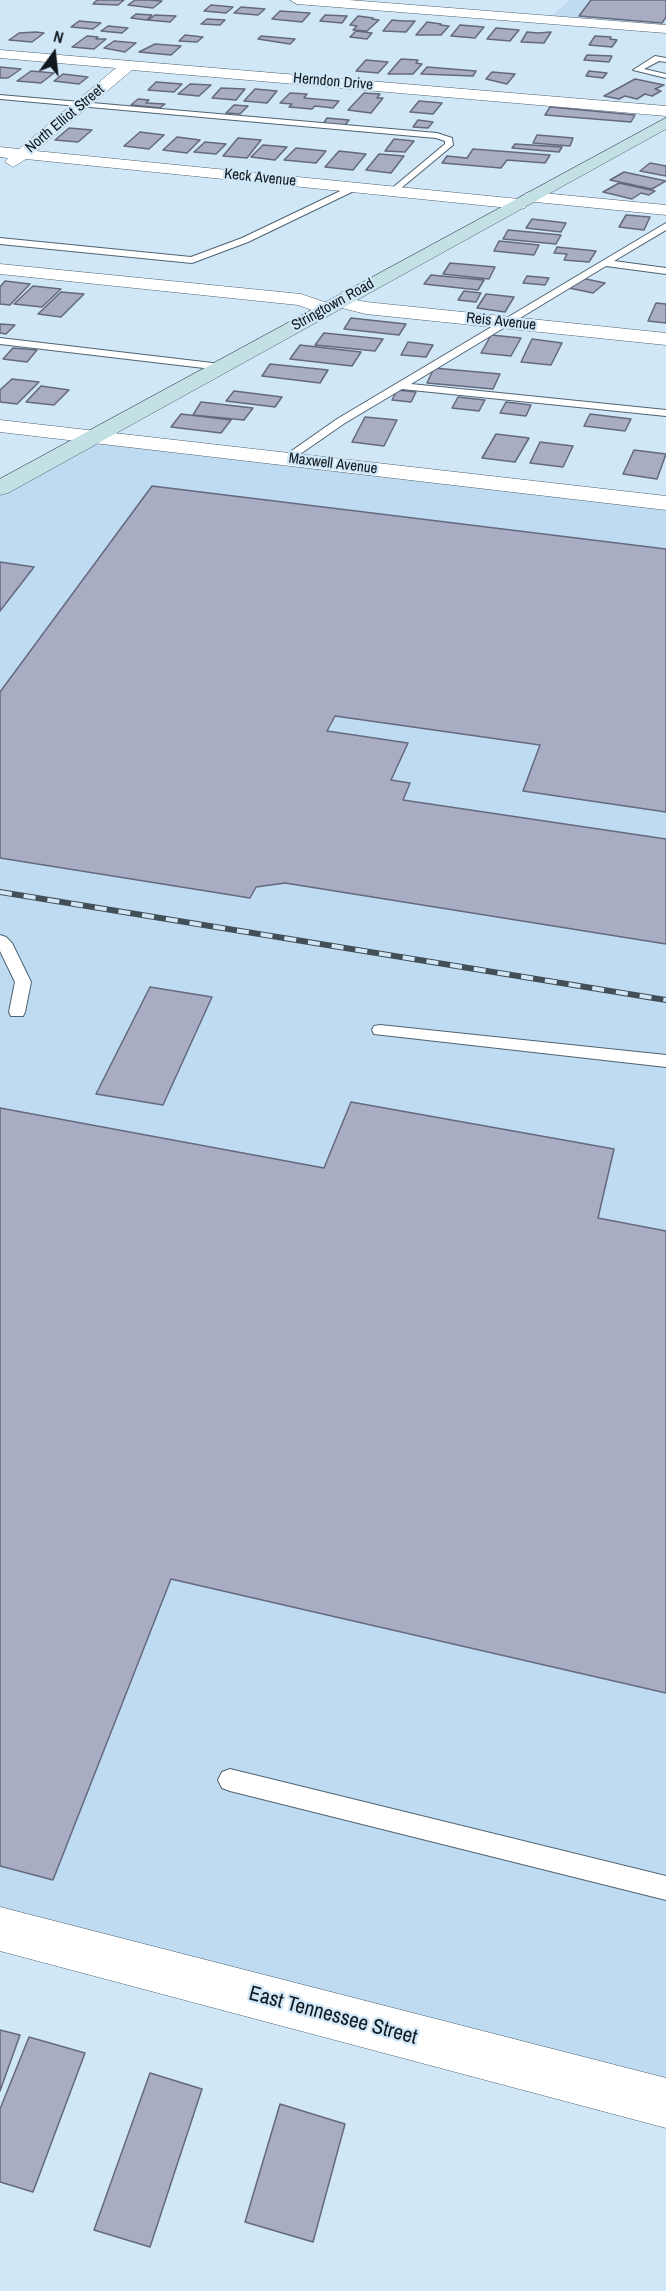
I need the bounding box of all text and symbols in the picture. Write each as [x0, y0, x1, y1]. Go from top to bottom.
north arrow [24, 24, 84, 84]
text: N [51, 25, 66, 48]
street label: Herndon Drive [292, 70, 374, 94]
street label: North Elliot Street [22, 81, 108, 157]
street label: Keck Avenue [223, 165, 297, 191]
street label: Stringtown Road [289, 275, 377, 335]
street label: Reis Avenue [465, 309, 537, 335]
street label: Maxwell Avenue [288, 450, 378, 478]
street label: East Tennessee Street [246, 1981, 420, 2051]

